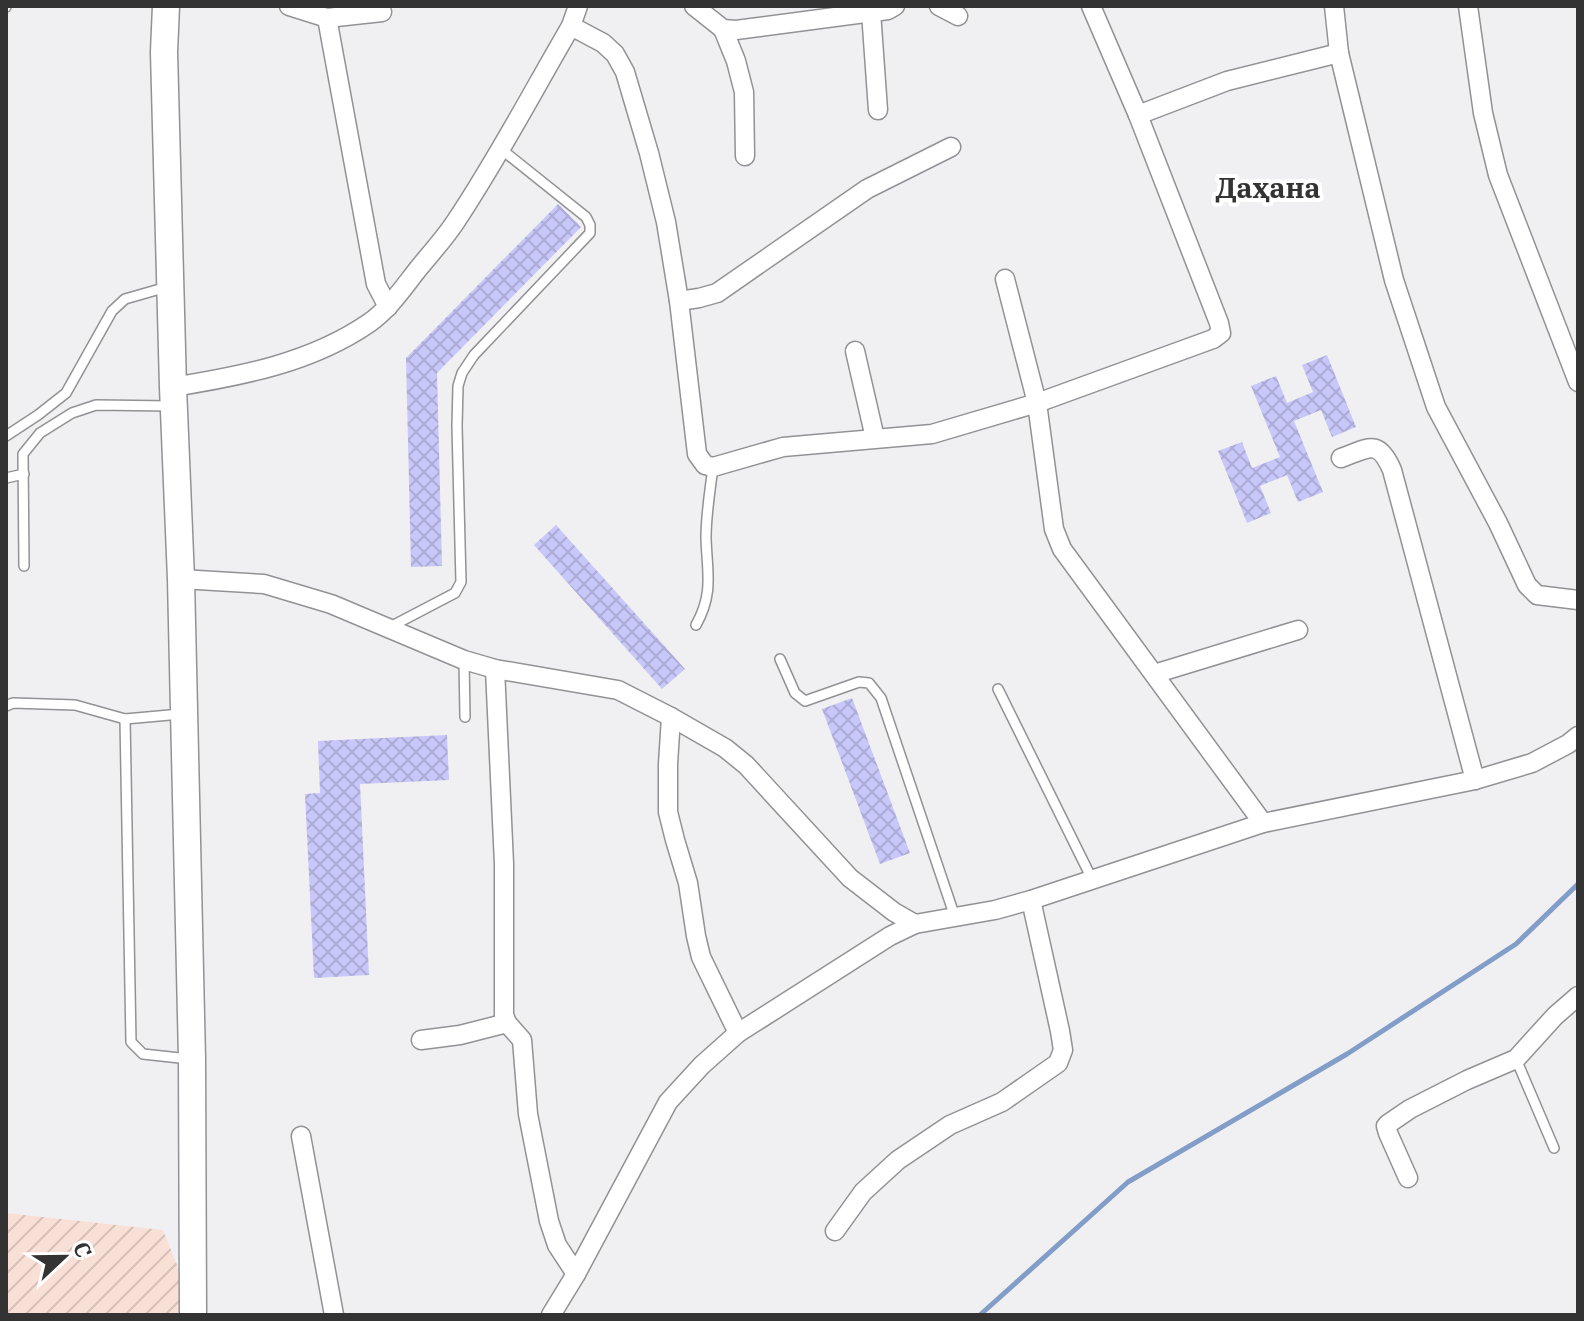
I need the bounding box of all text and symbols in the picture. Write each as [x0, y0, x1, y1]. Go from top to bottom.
district label: Даҳана [1216, 169, 1320, 206]
north arrow [24, 1217, 104, 1297]
text: С [67, 1237, 99, 1262]

